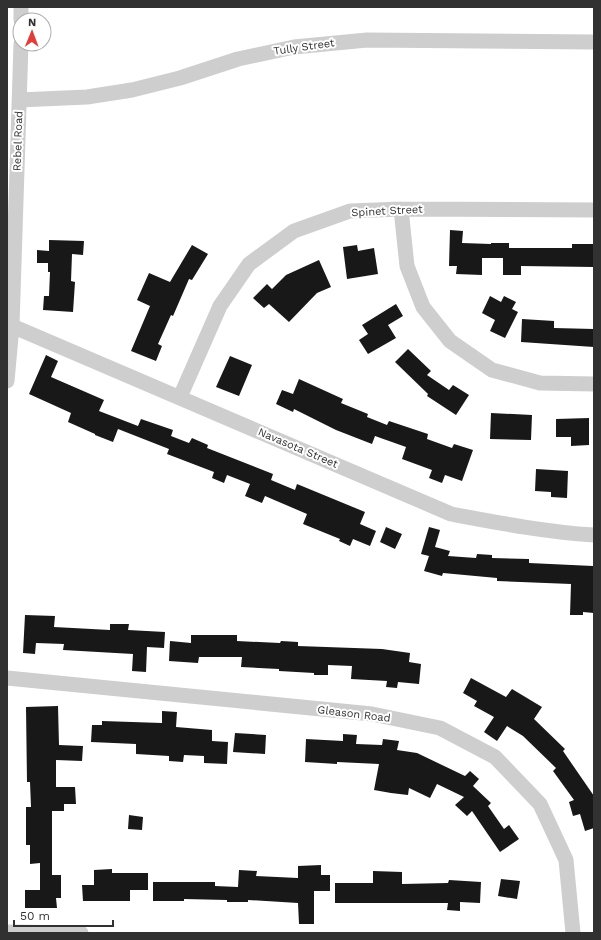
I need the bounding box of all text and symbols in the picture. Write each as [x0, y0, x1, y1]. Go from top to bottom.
north arrow [12, 12, 52, 52]
text: N [28, 16, 36, 29]
street label: Tully Street [273, 36, 336, 58]
street label: Rebel Road [10, 111, 26, 171]
street label: Spinet Street [351, 203, 423, 219]
street label: Navasota Street [256, 425, 340, 471]
street label: Gleason Road [317, 703, 391, 725]
scale bar [14, 902, 113, 928]
text: 50 m [20, 909, 50, 923]

